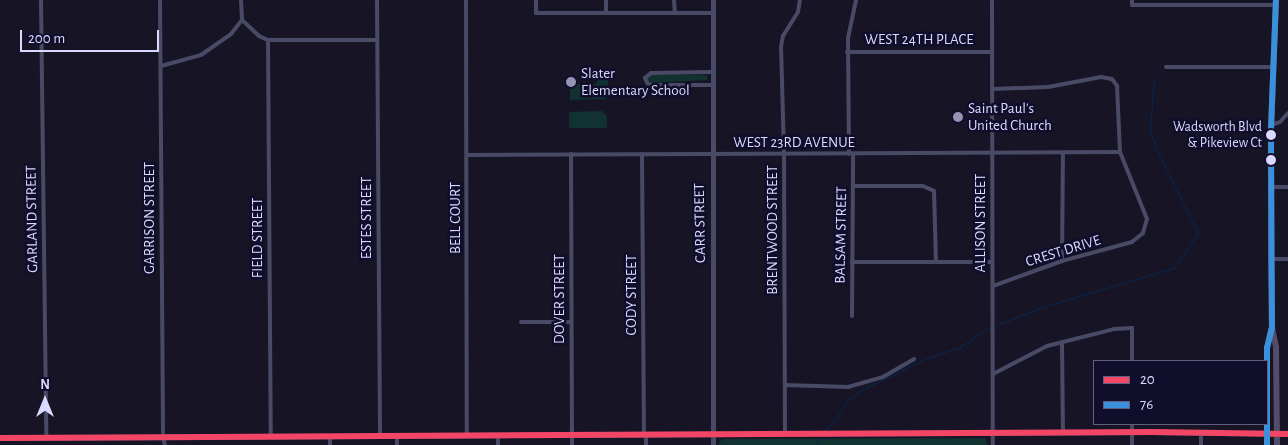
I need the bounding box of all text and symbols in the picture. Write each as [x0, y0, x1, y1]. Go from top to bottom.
scale bar [22, 20, 161, 52]
text: 200 m [28, 31, 65, 46]
street label: WEST 24TH PLACE [865, 31, 973, 49]
place label: Slater Elementary School [581, 64, 690, 99]
marker: Slater Elementary School [565, 76, 577, 88]
place label: Saint Paul's United Church [968, 99, 1052, 134]
marker: Saint Paul's United Church [952, 111, 964, 123]
place label: Wadsworth Blvd & Pikeview Ct [1173, 119, 1262, 152]
marker: Wadsworth Blvd & Pikeview Ct [1266, 130, 1276, 140]
street label: WEST 23RD AVENUE [733, 134, 855, 152]
unlabelled marker [1266, 155, 1276, 165]
street label: GARRISON STREET [141, 162, 159, 274]
street label: GARLAND STREET [22, 165, 42, 273]
street label: BRENTWOOD STREET [764, 165, 782, 295]
street label: ALLISON STREET [972, 174, 990, 272]
street label: ESTES STREET [358, 177, 376, 259]
street label: BELL COURT [447, 182, 465, 254]
street label: CARR STREET [690, 183, 710, 263]
street label: BALSAM STREET [831, 186, 851, 284]
street label: FIELD STREET [249, 198, 267, 278]
street label: CREST DRIVE [1023, 231, 1103, 271]
street label: DOVER STREET [551, 254, 569, 344]
street label: CODY STREET [623, 254, 641, 336]
legend [1093, 360, 1268, 425]
text: 20 [1140, 372, 1155, 387]
north arrow [20, 375, 70, 425]
text: N [40, 378, 50, 392]
text: 76 [1140, 397, 1153, 412]

